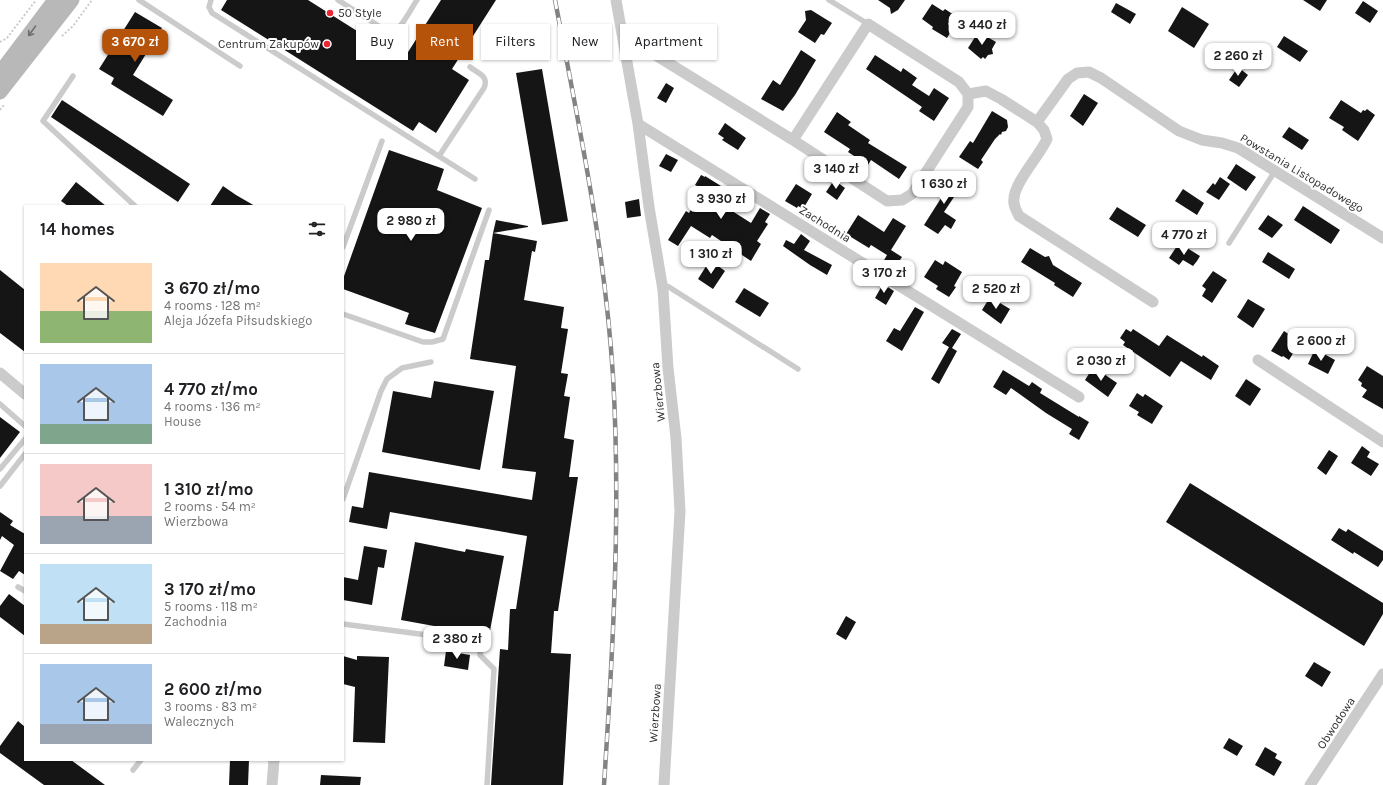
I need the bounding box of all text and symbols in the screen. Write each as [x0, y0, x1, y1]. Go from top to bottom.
place label: 50 Style [338, 6, 382, 20]
marker: 50 Style [325, 8, 335, 18]
pin: 3 440 zł [941, 12, 1023, 46]
text: 3 440 zł [958, 17, 1006, 32]
chip: Buy [356, 24, 408, 60]
chip: Rent [416, 24, 473, 60]
chip: Filters [481, 24, 550, 60]
chip: New [558, 24, 612, 60]
chip: Apartment [620, 24, 717, 60]
one-way arrow [27, 26, 36, 37]
pin: 3 670 zł [94, 29, 176, 63]
text: 3 670 zł [111, 34, 159, 49]
place label: Centrum Zakupów [218, 37, 319, 51]
marker: Centrum Zakupów [322, 39, 332, 49]
pin: 2 260 zł [1197, 43, 1279, 77]
text: 2 260 zł [1214, 48, 1262, 63]
street label: Powstania Listopadowego [1238, 131, 1366, 215]
pin: 3 140 zł [795, 156, 877, 190]
text: 3 140 zł [813, 161, 859, 176]
pin: 1 630 zł [903, 171, 985, 205]
text: 1 630 zł [921, 176, 967, 191]
pin: 3 930 zł [680, 186, 762, 220]
text: 3 930 zł [696, 191, 746, 206]
street label: Zachodnia [797, 203, 853, 245]
pin: 2 980 zł [370, 208, 452, 242]
text: 2 980 zł [386, 213, 436, 228]
icon: filters [306, 218, 328, 240]
text: 14 homes [40, 219, 115, 239]
pin: 4 770 zł [1143, 222, 1225, 256]
text: 4 770 zł [1161, 227, 1207, 242]
pin: 1 310 zł [670, 241, 752, 275]
text: 1 310 zł [690, 246, 732, 261]
pin: 3 170 zł [843, 260, 925, 294]
text: 3 170 zł [862, 265, 906, 280]
pin: 2 520 zł [955, 276, 1037, 310]
text: 3 670 zł/mo [164, 278, 260, 298]
icon: home [72, 279, 120, 327]
text: 2 520 zł [972, 281, 1020, 296]
text: 4 rooms · 128 m² [164, 298, 261, 313]
text: Aleja Józefa Piłsudskiego [164, 313, 312, 328]
pin: 2 600 zł [1280, 328, 1362, 362]
text: 2 600 zł [1296, 333, 1346, 348]
pin: 2 030 zł [1060, 348, 1142, 382]
text: 2 030 zł [1076, 353, 1126, 368]
street label: Wierzbowa [648, 362, 668, 422]
text: 4 770 zł/mo [164, 379, 258, 399]
icon: home [72, 380, 120, 428]
text: 4 rooms · 136 m² [164, 399, 261, 414]
text: House [164, 414, 201, 429]
text: 1 310 zł/mo [164, 479, 253, 499]
icon: home [72, 480, 120, 528]
text: 2 rooms · 54 m² [164, 499, 256, 514]
text: Wierzbowa [164, 514, 228, 529]
text: 3 170 zł/mo [164, 579, 256, 599]
icon: home [72, 580, 120, 628]
text: 5 rooms · 118 m² [164, 599, 258, 614]
text: Zachodnia [164, 614, 227, 629]
pin: 2 380 zł [416, 626, 498, 660]
text: 2 380 zł [432, 631, 482, 646]
text: 2 600 zł/mo [164, 679, 262, 699]
icon: home [72, 680, 120, 728]
street label: Wierzbowa [646, 683, 664, 743]
street label: Obwodowa [1314, 694, 1358, 752]
text: 3 rooms · 83 m² [164, 699, 257, 714]
text: Walecznych [164, 714, 234, 729]

